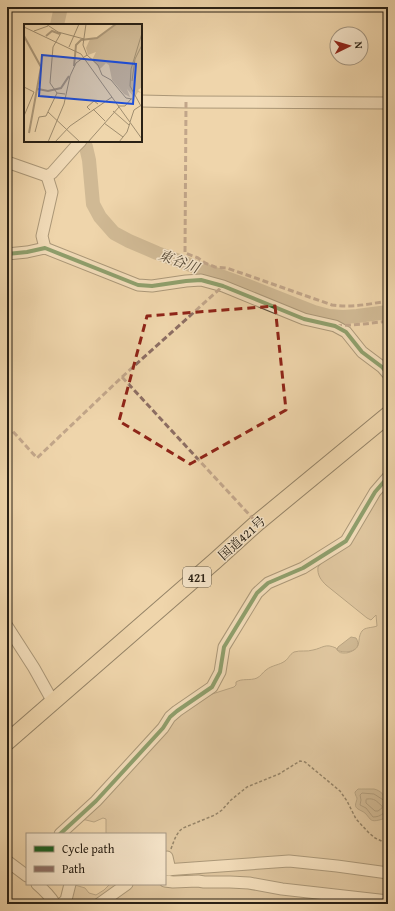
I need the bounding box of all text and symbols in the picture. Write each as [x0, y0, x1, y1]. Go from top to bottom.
inset map [24, 24, 142, 142]
north arrow [329, 26, 369, 66]
text: N [351, 41, 367, 50]
water label: 東谷川 [156, 244, 204, 279]
street label: 国道421号 [214, 512, 270, 564]
road number: 421 [183, 567, 211, 587]
legend [26, 833, 166, 885]
text: Cycle path [62, 840, 115, 857]
text: Path [62, 860, 85, 877]

